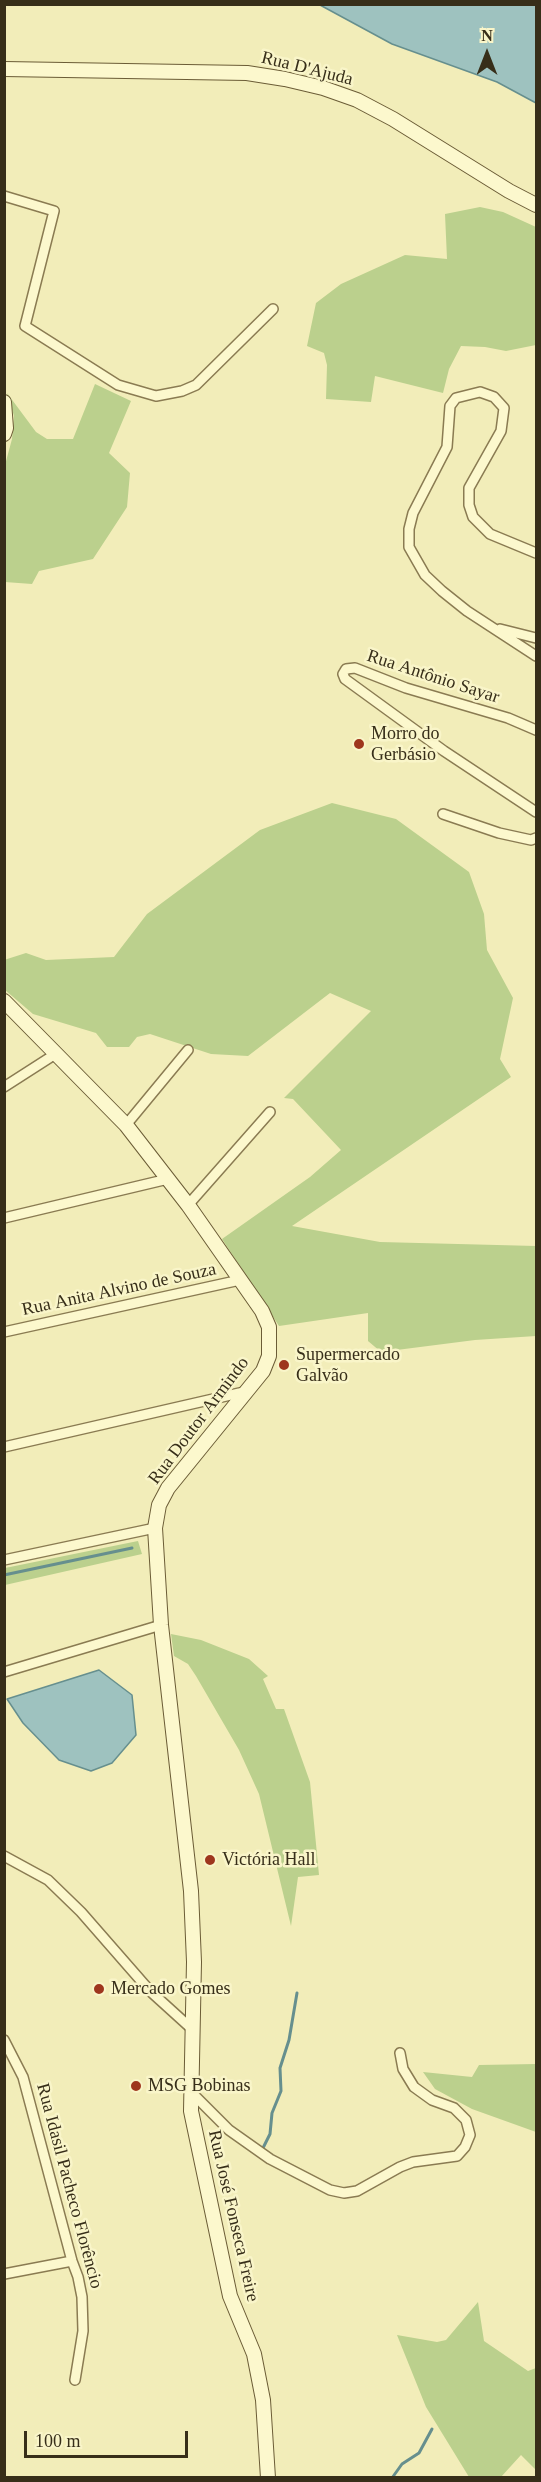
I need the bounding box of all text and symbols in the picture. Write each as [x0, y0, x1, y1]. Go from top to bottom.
north arrow [457, 24, 517, 84]
text: N [481, 27, 493, 44]
street label: Rua D'Ajuda [259, 47, 355, 91]
street label: Rua Antônio Sayar [364, 645, 502, 709]
place label: Morro do Gerbásio [371, 723, 439, 766]
marker: Morro do Gerbásio [352, 737, 366, 751]
street label: Rua Anita Alvino de Souza [20, 1259, 218, 1321]
place label: Supermercado Galvão [296, 1344, 400, 1386]
street label: Rua Doutor Armindo [144, 1353, 254, 1489]
marker: Supermercado Galvão [277, 1358, 291, 1372]
place label: Victória Hall [222, 1849, 315, 1871]
marker: Victória Hall [203, 1853, 217, 1867]
place label: Mercado Gomes [111, 1978, 230, 2000]
marker: Mercado Gomes [92, 1982, 106, 1996]
place label: MSG Bobinas [148, 2075, 251, 2097]
marker: MSG Bobinas [129, 2079, 143, 2093]
street label: Rua Idasil Pacheco Florêncio [31, 2081, 107, 2291]
street label: Rua José Fonseca Freire [203, 2128, 263, 2304]
scale bar [27, 2419, 190, 2457]
text: 100 m [35, 2431, 81, 2451]

